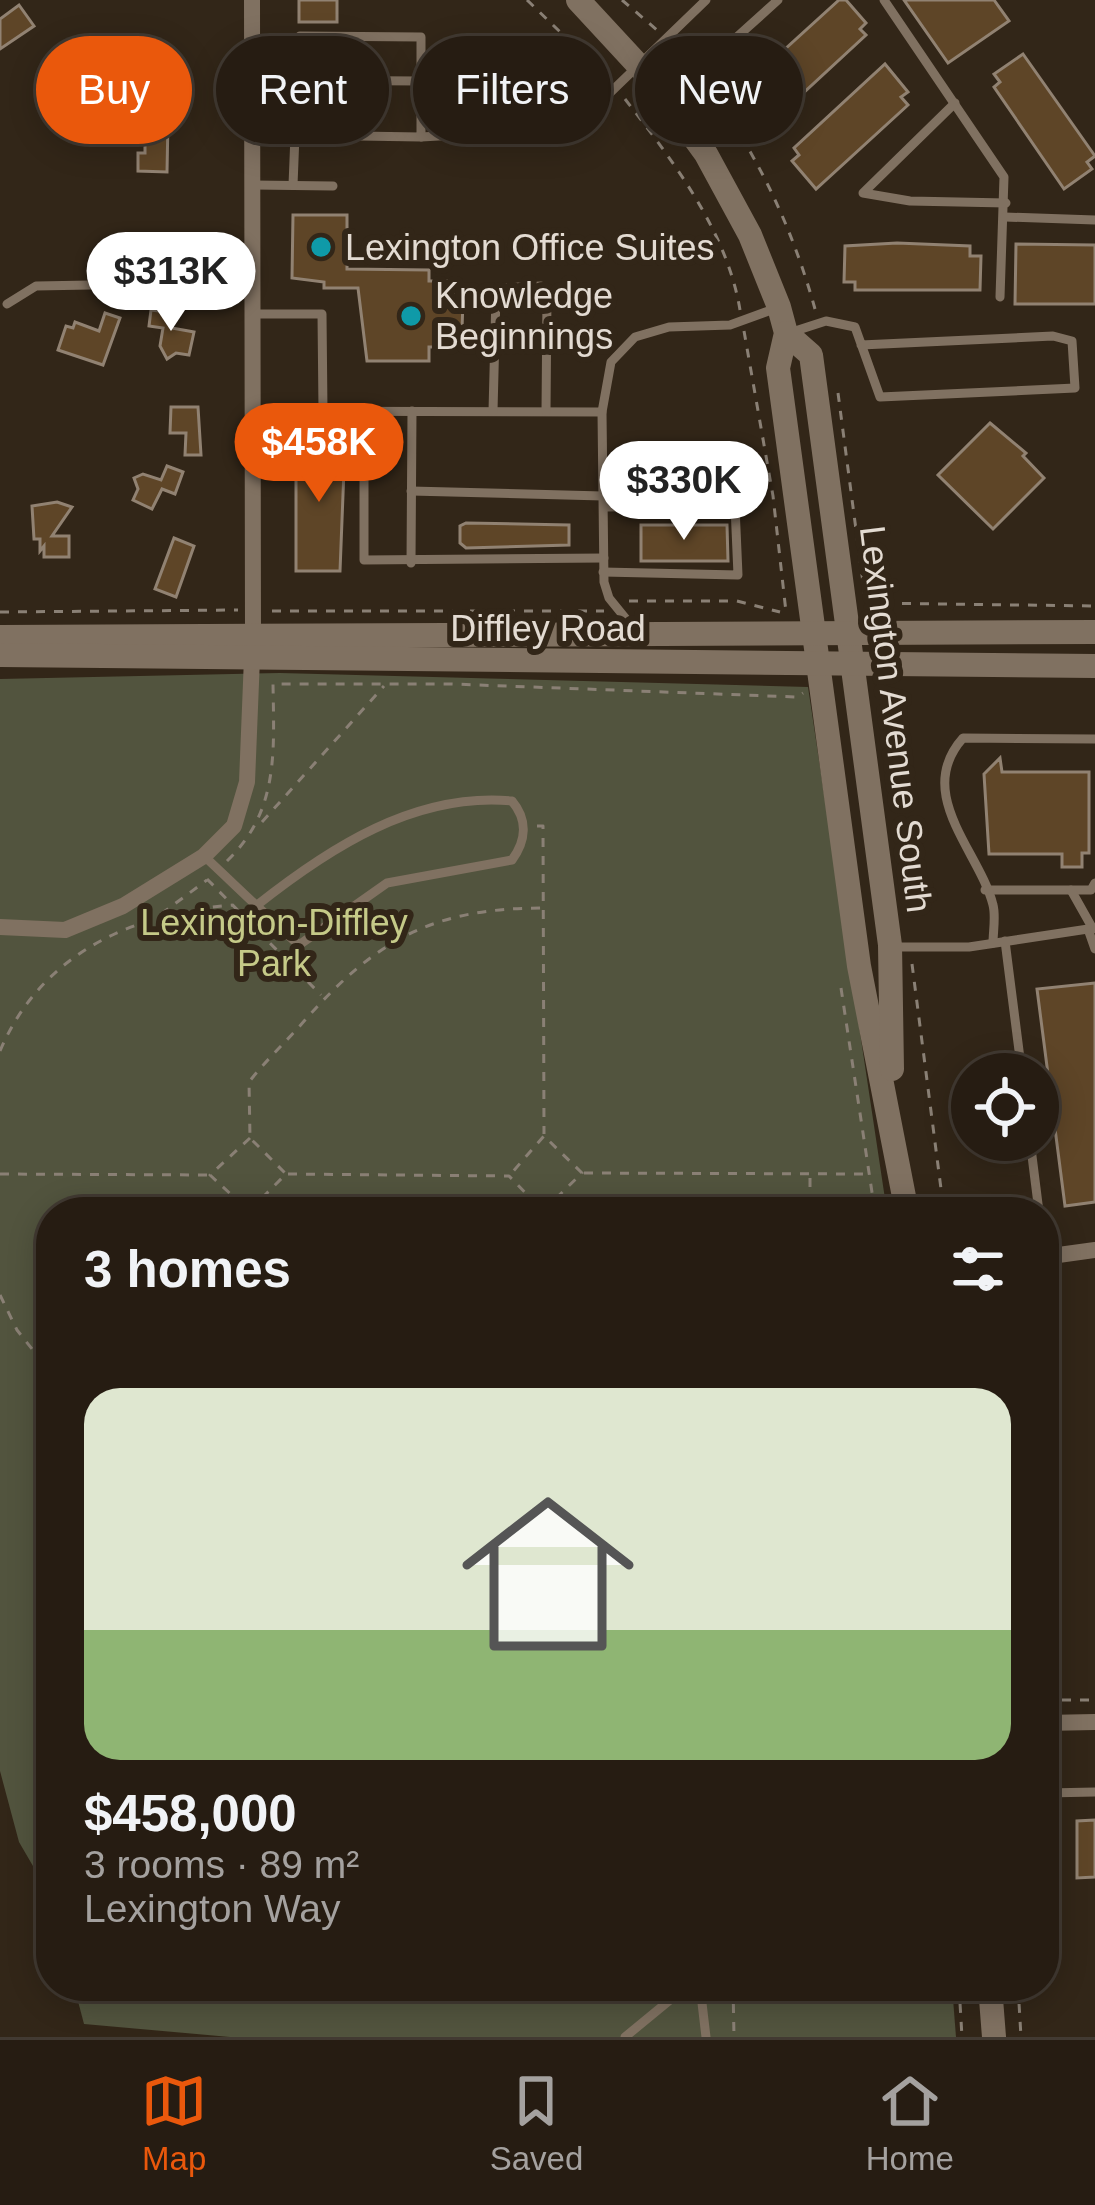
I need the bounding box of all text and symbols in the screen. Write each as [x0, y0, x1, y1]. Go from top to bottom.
chip: Buy [36, 36, 192, 144]
chip: Rent [216, 36, 389, 144]
chip: Filters [413, 36, 611, 144]
chip: New [635, 36, 803, 144]
place label: Lexington Office Suites [345, 227, 715, 268]
pin: $313K [87, 232, 255, 334]
marker: Lexington Office Suites [308, 234, 334, 260]
text: $313K [114, 249, 228, 292]
place label: Knowledge Beginnings [435, 275, 613, 357]
marker: Knowledge Beginnings [398, 303, 424, 329]
pin: $458K [235, 403, 403, 505]
text: $458K [262, 420, 376, 463]
pin: $330K [600, 441, 768, 543]
text: $330K [627, 458, 741, 501]
street label: Lexington Avenue South [852, 523, 940, 915]
street label: Diffley Road [450, 608, 646, 649]
park label: Lexington-Diffley Park [140, 902, 408, 984]
map controls [951, 1053, 1059, 1161]
button: locate [951, 1053, 1059, 1161]
icon: filters [945, 1236, 1011, 1302]
text: 3 homes [84, 1241, 291, 1298]
icon: home [440, 1466, 656, 1682]
text: $458,000 [84, 1785, 297, 1842]
text: 3 rooms · 89 m² [84, 1843, 359, 1886]
text: Lexington Way [84, 1887, 341, 1930]
tab: Map [141, 2068, 207, 2178]
tab: Saved [490, 2068, 583, 2178]
tab: Home [866, 2068, 954, 2178]

